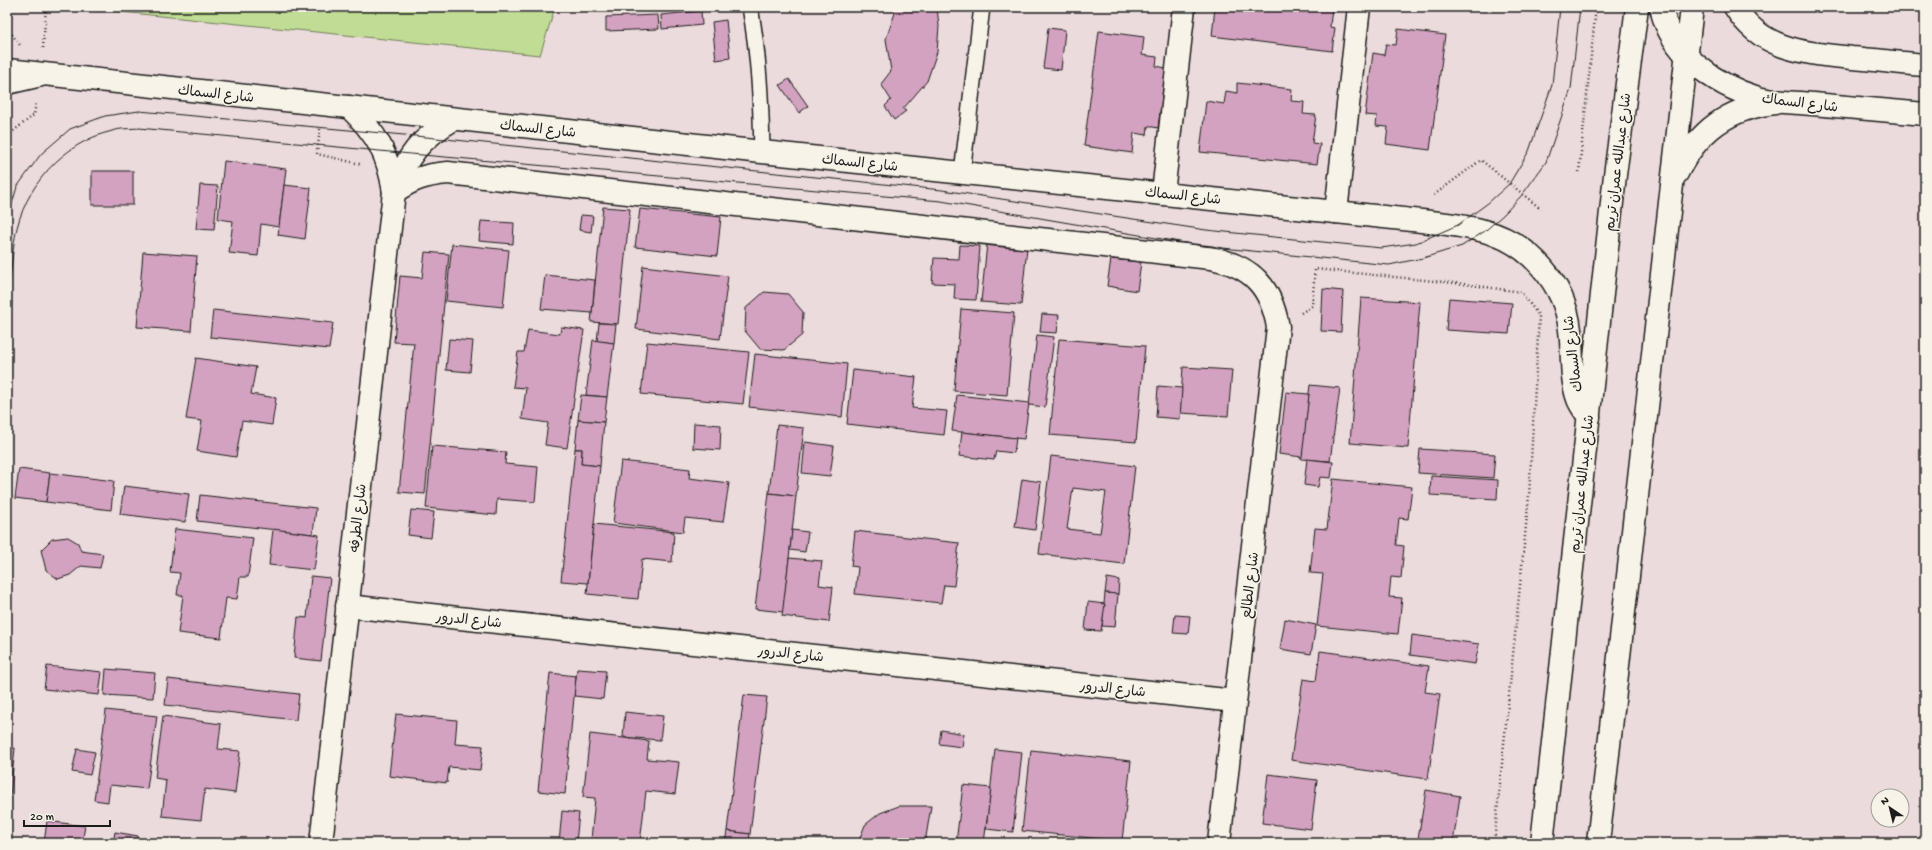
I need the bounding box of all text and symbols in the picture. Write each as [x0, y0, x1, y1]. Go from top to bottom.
street label: شارع السماك [177, 83, 255, 108]
street label: شارع السماك [1761, 91, 1839, 118]
street label: شارع عبدالله عمران تريم [1603, 92, 1636, 232]
street label: شارع السماك [499, 118, 577, 143]
street label: شارع السماك [821, 152, 899, 177]
street label: شارع السماك [1144, 185, 1222, 210]
street label: شارع السماك [1561, 315, 1588, 393]
street label: شارع عبدالله عمران تريم [1568, 414, 1599, 554]
street label: شارع الطرفه [347, 483, 372, 553]
street label: شارع الطالع [1239, 551, 1264, 619]
street label: شارع الدرور [434, 609, 502, 633]
street label: شارع الدرور [756, 643, 824, 667]
street label: شارع الدرور [1078, 678, 1146, 702]
north arrow [1870, 788, 1910, 828]
text: N [1879, 794, 1892, 808]
scale bar [24, 802, 110, 828]
text: 20 m [30, 811, 55, 825]

